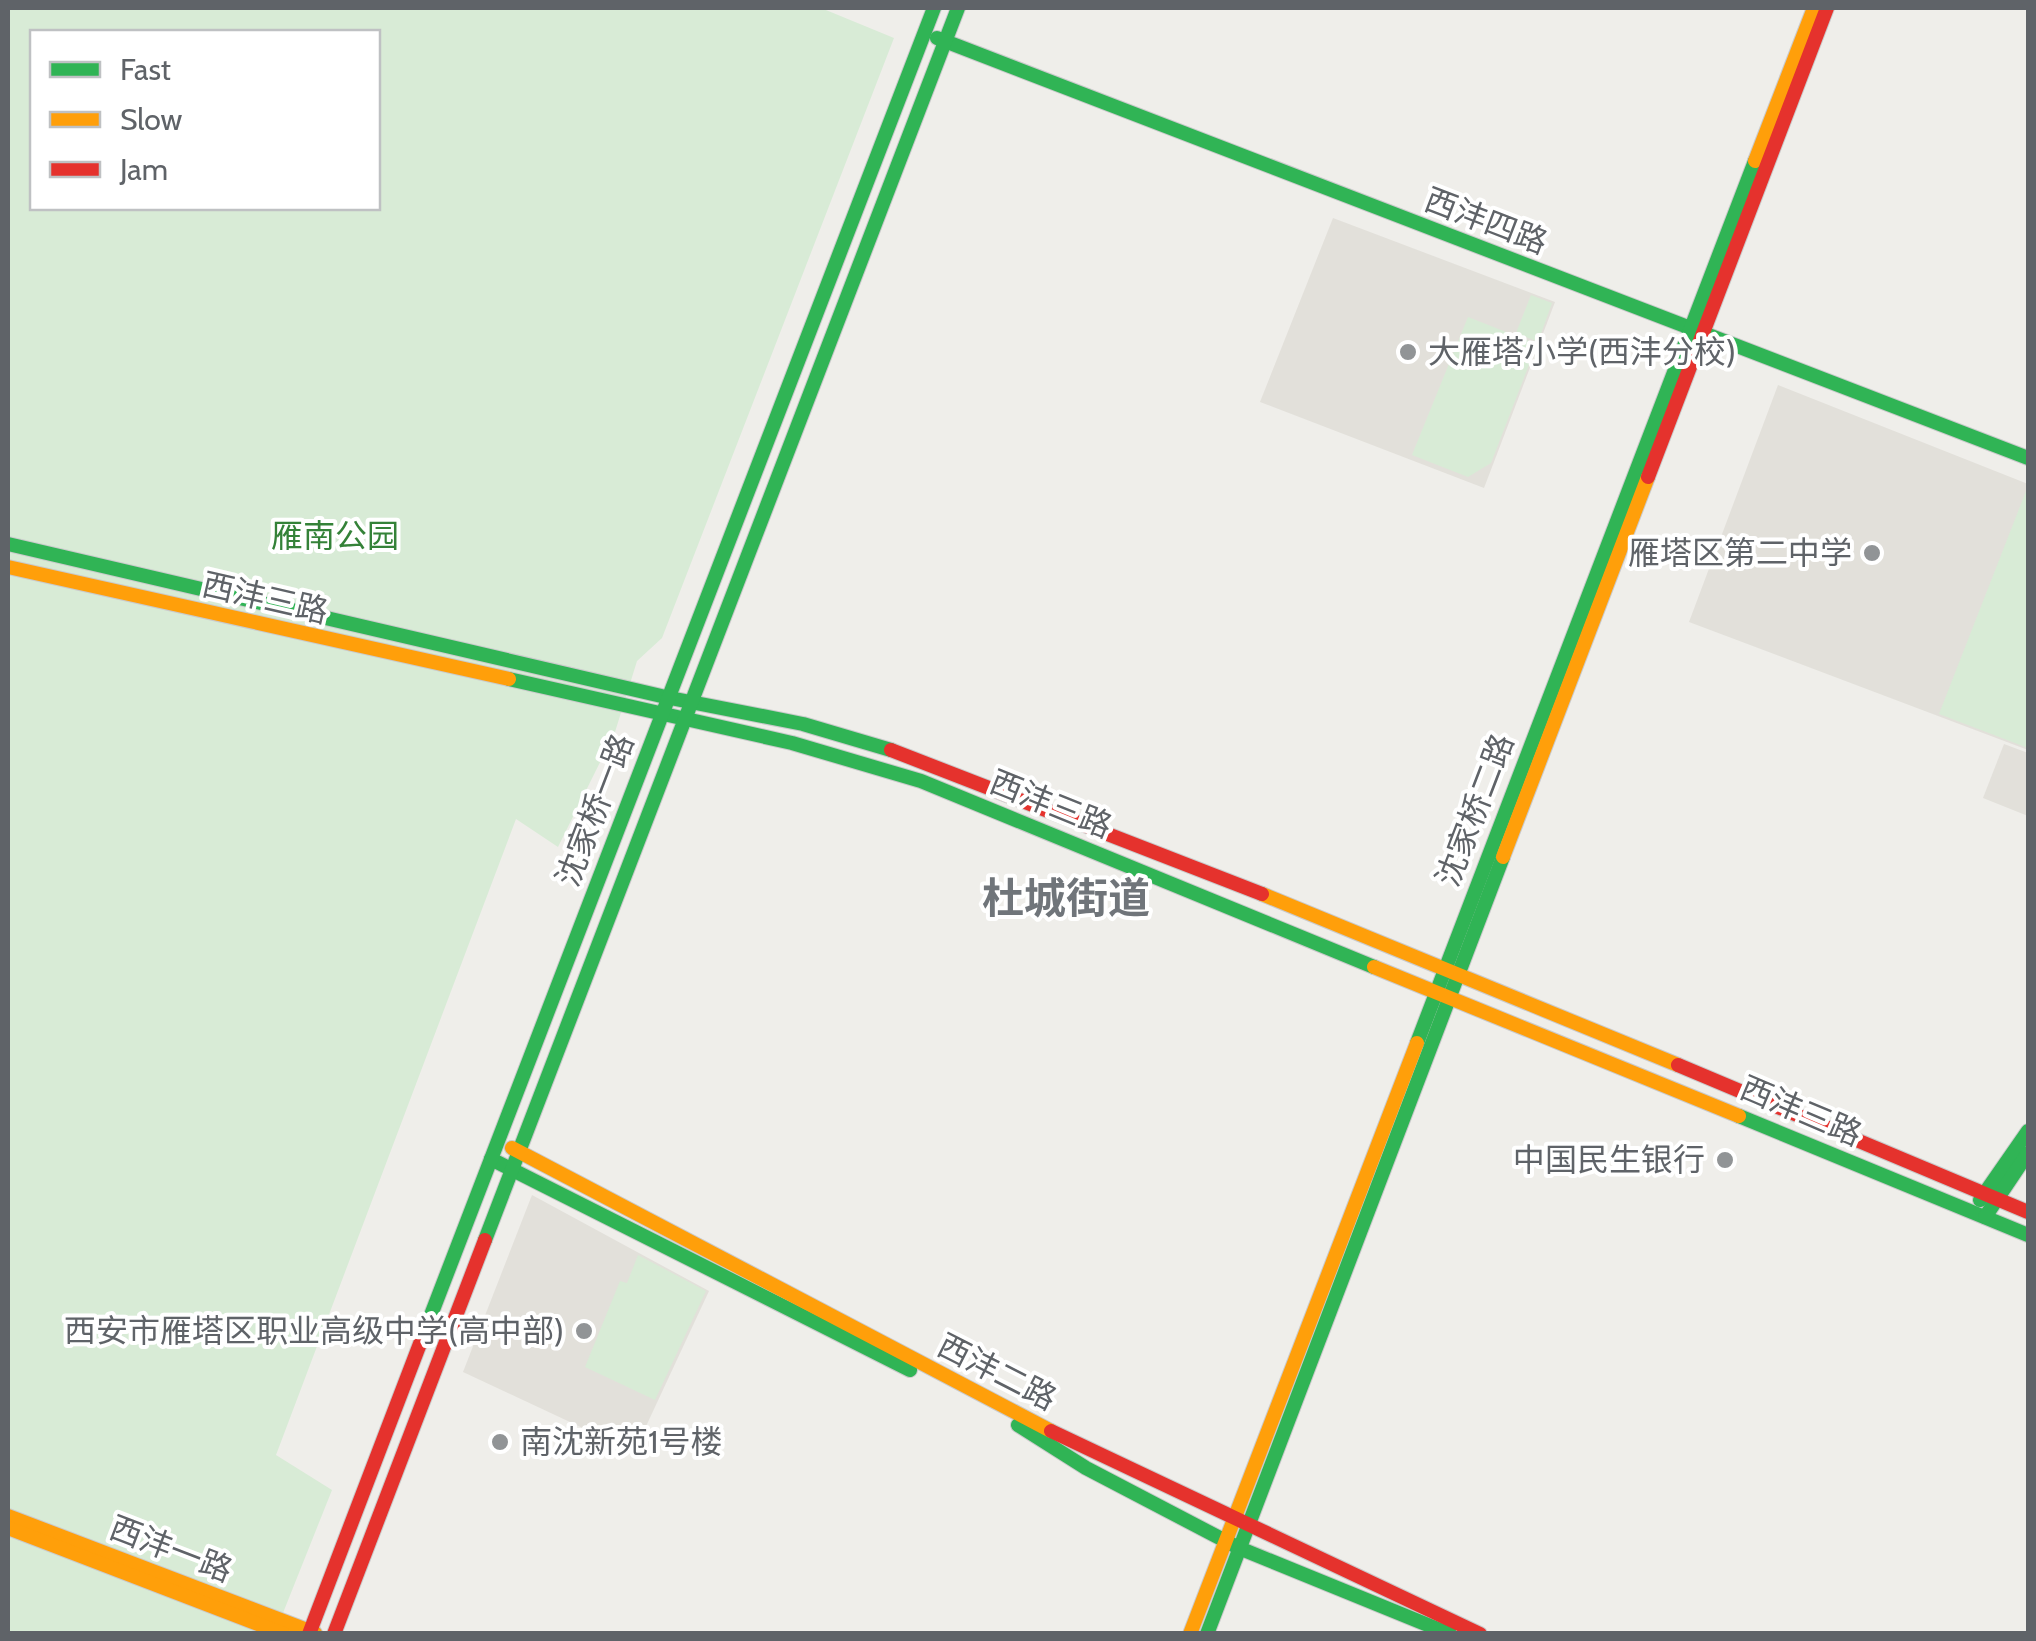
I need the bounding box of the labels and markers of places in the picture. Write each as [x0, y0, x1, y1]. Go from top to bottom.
place label: 大雁塔小学(西沣分校) [1428, 332, 1736, 371]
marker: 大雁塔小学(西沣分校) [1397, 341, 1419, 363]
place label: 雁塔区第二中学 [1628, 533, 1852, 572]
marker: 雁塔区第二中学 [1861, 542, 1883, 564]
place label: 中国民生银行 [1513, 1140, 1705, 1179]
marker: 中国民生银行 [1714, 1149, 1736, 1171]
place label: 西安市雁塔区职业高级中学(高中部) [64, 1311, 564, 1350]
marker: 西安市雁塔区职业高级中学(高中部) [573, 1320, 595, 1342]
place label: 南沈新苑1号楼 [520, 1422, 722, 1461]
marker: 南沈新苑1号楼 [489, 1431, 511, 1453]

